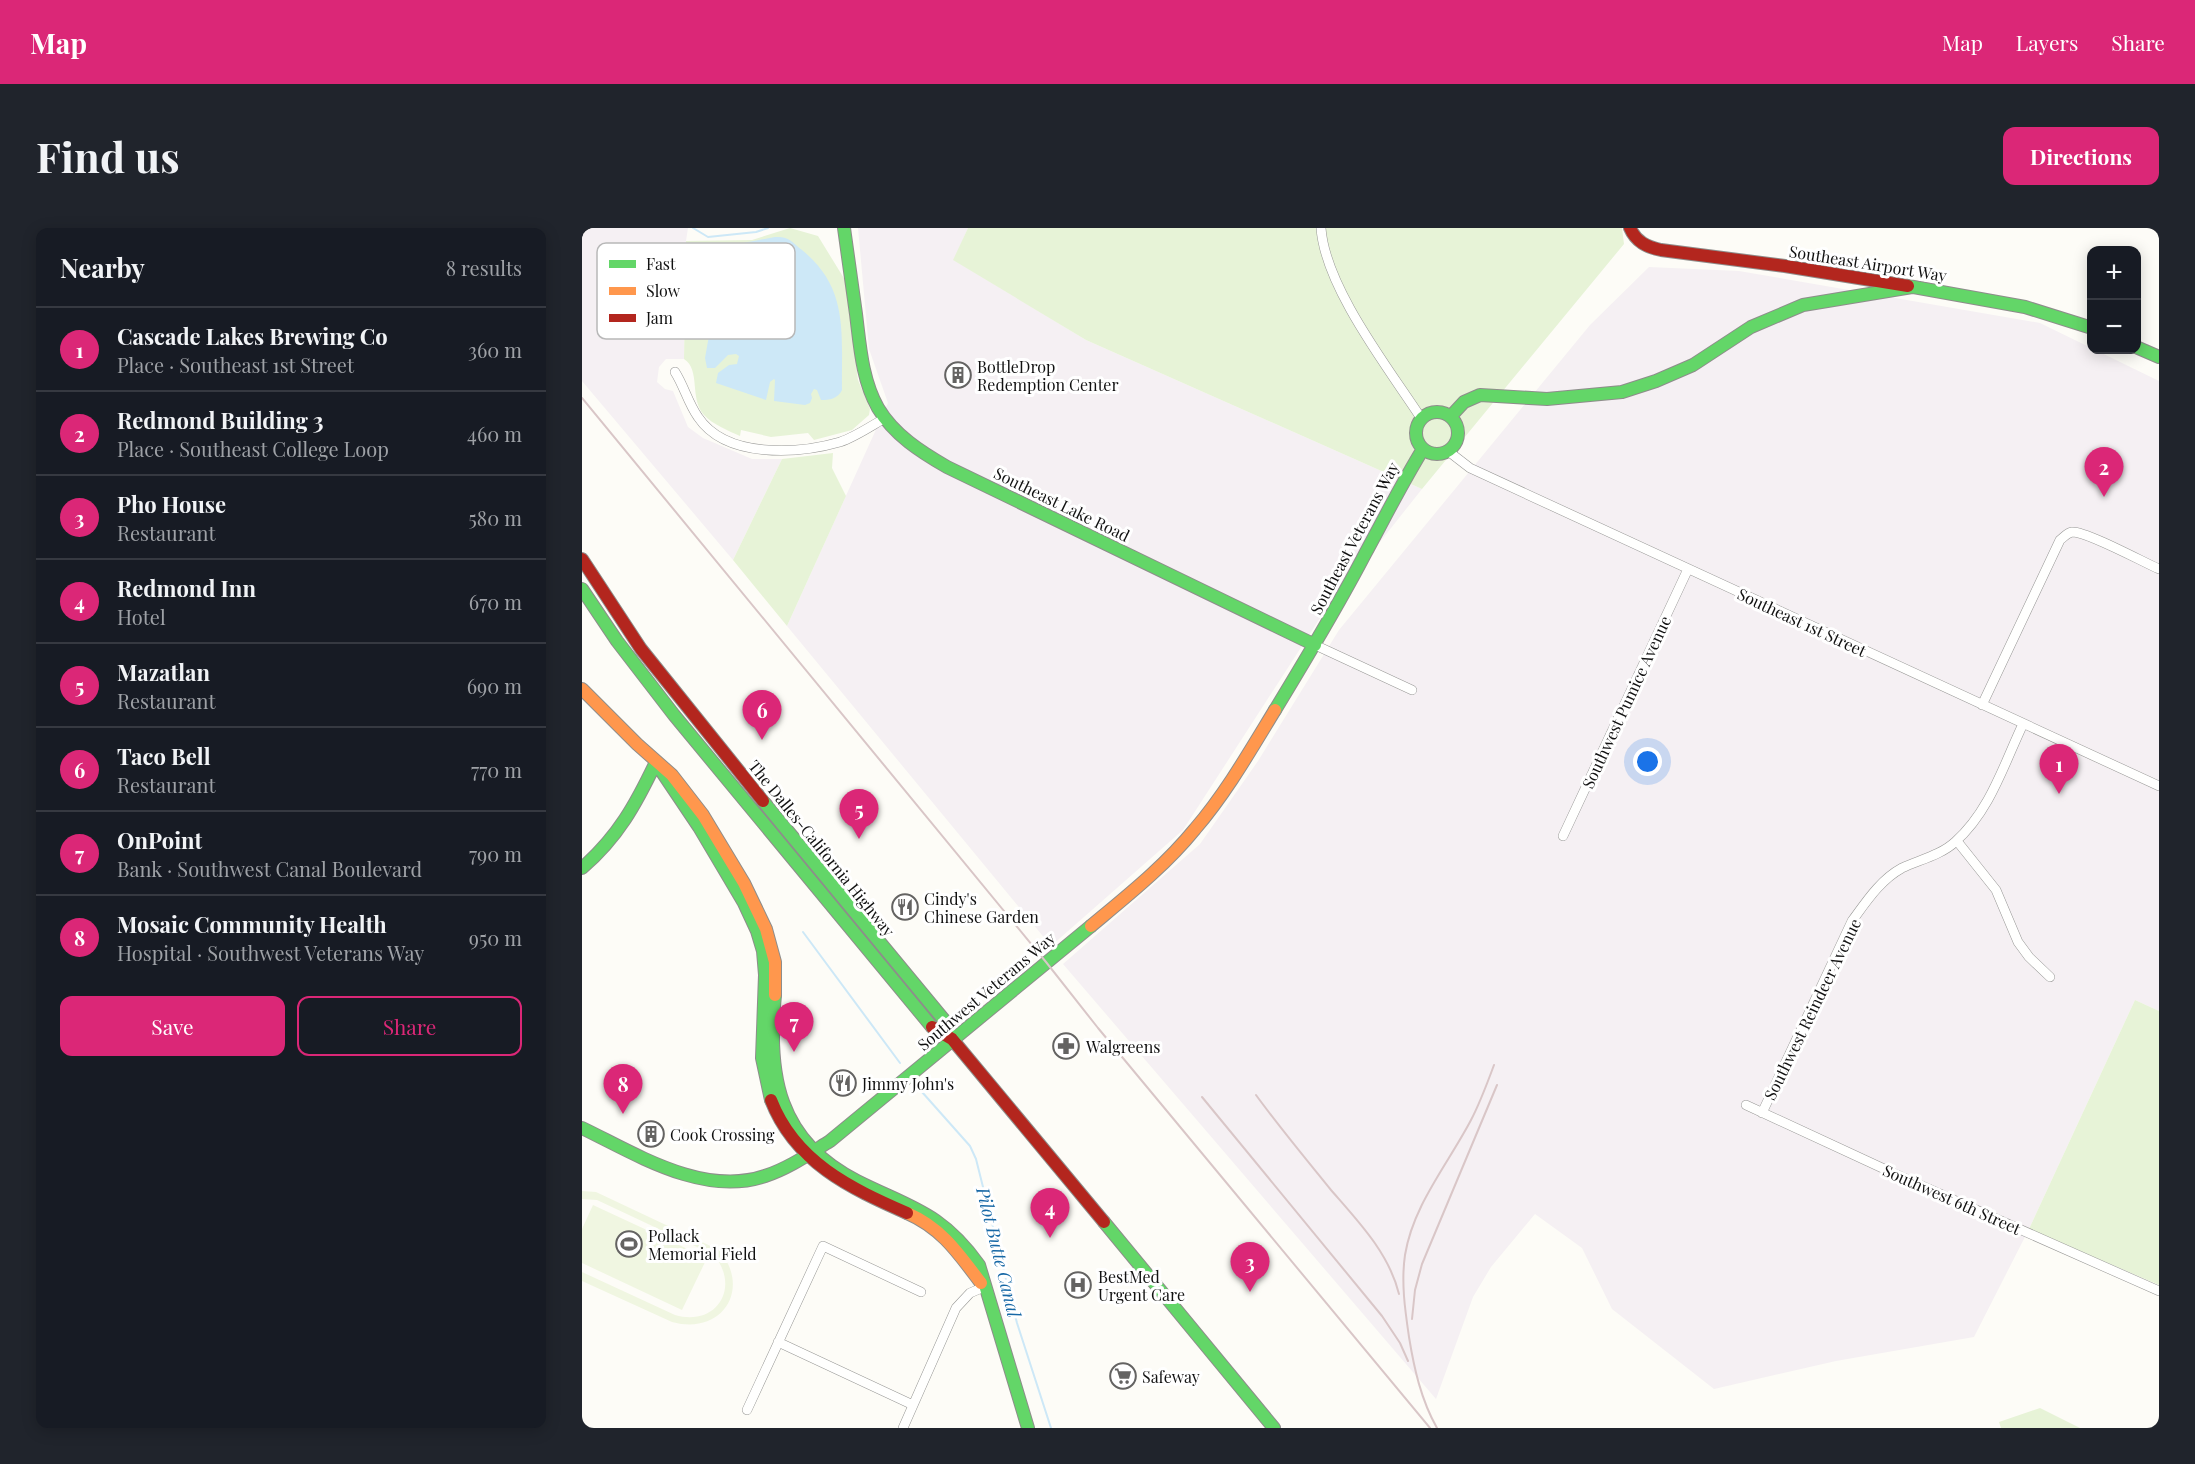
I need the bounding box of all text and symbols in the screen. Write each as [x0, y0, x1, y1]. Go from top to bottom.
text: Map [30, 24, 87, 61]
text: Map [1942, 28, 1983, 56]
text: Layers [2016, 28, 2078, 56]
text: Share [2111, 28, 2165, 56]
button: Directions [2003, 127, 2159, 185]
text: Find us [36, 128, 180, 184]
street label: Southeast Airport Way [1788, 240, 1948, 286]
legend [597, 243, 795, 339]
map controls [2087, 246, 2141, 354]
button: + [2087, 246, 2141, 300]
text: Nearby [60, 250, 145, 285]
text: Fast [646, 253, 676, 274]
text: 8 results [446, 254, 522, 281]
text: Slow [646, 280, 681, 301]
button: − [2087, 300, 2141, 354]
text: Jam [645, 307, 673, 328]
text: Cascade Lakes Brewing Co [117, 321, 388, 351]
text: 1 [76, 336, 83, 363]
text: 360 m [468, 336, 522, 363]
text: Place · Southeast 1st Street [117, 351, 354, 378]
place label: BottleDrop Redemption Center [977, 356, 1119, 395]
building icon: BottleDrop Redemption Center [943, 360, 973, 390]
text: Redmond Building 3 [117, 405, 324, 435]
text: 2 [74, 420, 85, 447]
text: 460 m [467, 420, 522, 447]
text: Place · Southeast College Loop [117, 435, 389, 462]
pin: 2 [2084, 448, 2123, 497]
street label: Southeast Veterans Way [1305, 458, 1403, 618]
street label: Southeast Lake Road [991, 462, 1133, 546]
text: Pho House [117, 489, 226, 519]
text: 3 [75, 504, 84, 531]
text: 580 m [469, 504, 522, 531]
text: Restaurant [117, 519, 216, 546]
text: Redmond Inn [117, 573, 256, 603]
street label: Southeast 1st Street [1734, 583, 1870, 661]
text: 4 [74, 588, 85, 615]
text: 670 m [469, 588, 522, 615]
text: Hotel [117, 603, 166, 630]
street label: Southwest Pumice Avenue [1577, 612, 1675, 792]
text: Mazatlan [117, 657, 210, 687]
text: 5 [75, 672, 84, 699]
text: 690 m [467, 672, 522, 699]
text: Restaurant [117, 687, 216, 714]
pin: 6 [742, 690, 782, 740]
text: Taco Bell [117, 741, 211, 771]
pin: 1 [2040, 744, 2078, 794]
your location [1633, 747, 1662, 776]
text: 6 [74, 756, 85, 783]
text: 770 m [471, 756, 522, 783]
street label: The Dalles-California Highway [744, 756, 900, 940]
text: Restaurant [117, 771, 216, 798]
pin: 5 [840, 790, 878, 839]
text: OnPoint [117, 825, 202, 855]
text: 7 [75, 840, 84, 867]
text: 790 m [469, 840, 522, 867]
text: Bank · Southwest Canal Boulevard [117, 855, 422, 882]
place label: Cindy's Chinese Garden [924, 888, 1039, 927]
restaurant icon: Cindy's Chinese Garden [890, 892, 920, 922]
text: Mosaic Community Health [117, 909, 387, 939]
street label: Southwest Reindeer Avenue [1759, 915, 1865, 1103]
text: 8 [74, 924, 85, 951]
text: 950 m [469, 924, 522, 951]
street label: Southwest Veterans Way [913, 927, 1059, 1055]
text: Hospital · Southwest Veterans Way [117, 939, 424, 966]
button: Save [60, 996, 285, 1056]
button: Share [297, 996, 522, 1056]
pin: 7 [774, 1002, 814, 1052]
pharmacy icon: Walgreens [1051, 1031, 1081, 1061]
place label: Walgreens [1085, 1036, 1160, 1057]
pin: 8 [604, 1064, 642, 1114]
restaurant icon: Jimmy John's [828, 1068, 858, 1098]
place label: Jimmy John's [861, 1073, 954, 1094]
building icon: Cook Crossing [636, 1119, 666, 1149]
place label: Cook Crossing [670, 1124, 775, 1145]
street label: Southwest 6th Street [1880, 1159, 2025, 1239]
water label: Pilot Butte Canal [971, 1184, 1027, 1320]
pin: 4 [1030, 1188, 1070, 1238]
place label: Pollack Memorial Field [648, 1225, 757, 1264]
sports icon: Pollack Memorial Field [614, 1229, 644, 1259]
pin: 3 [1230, 1242, 1270, 1292]
place label: BestMed Urgent Care [1098, 1266, 1185, 1305]
hospital icon: BestMed Urgent Care [1063, 1270, 1093, 1300]
supermarket icon: Safeway [1108, 1361, 1138, 1391]
place label: Safeway [1142, 1366, 1200, 1387]

